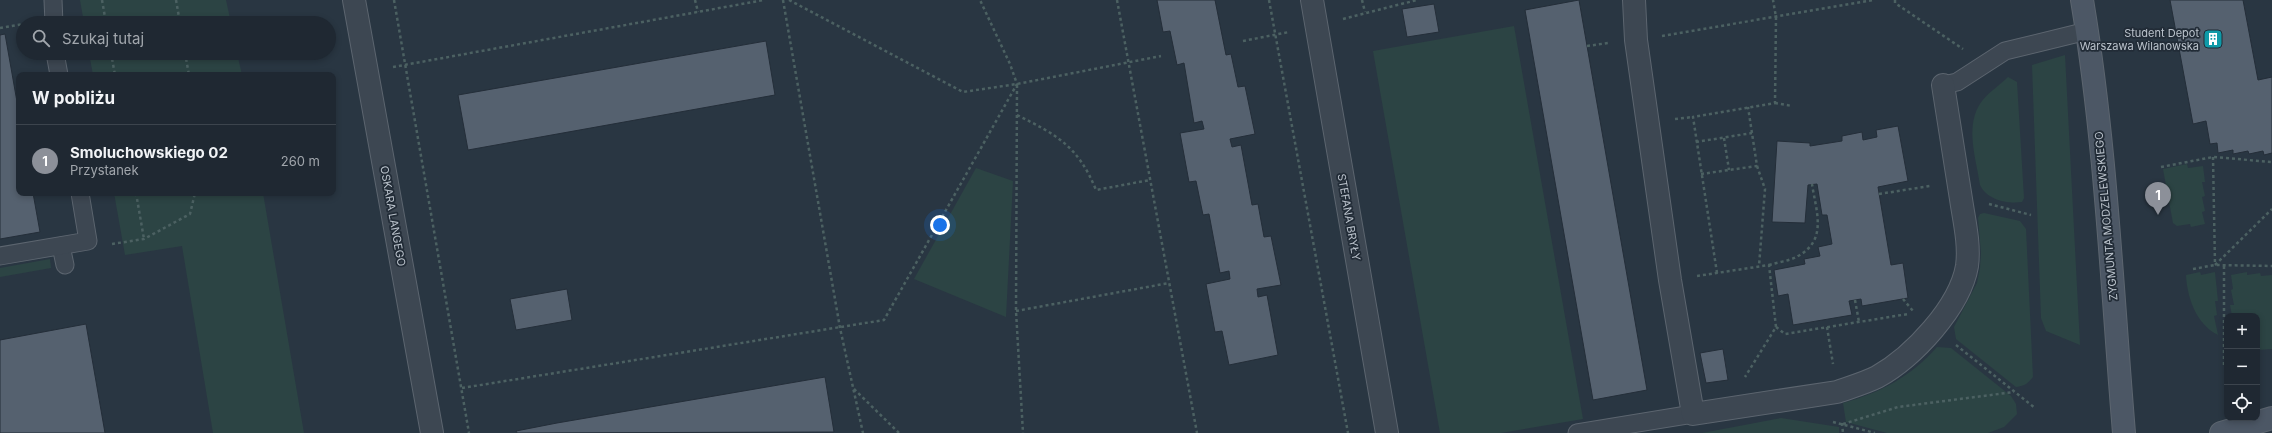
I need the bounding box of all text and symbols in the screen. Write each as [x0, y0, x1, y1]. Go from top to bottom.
search box [16, 16, 336, 60]
place label: Student Depot Warszawa Wilanowska [2080, 26, 2199, 53]
icon: search [30, 27, 52, 49]
building icon: Student Depot Warszawa Wilanowska [2202, 28, 2224, 50]
text: Szukaj tutaj [62, 29, 144, 48]
text: W pobliżu [32, 88, 115, 108]
street label: ZYGMUNTA MODZELEWSKIEGO [2092, 131, 2120, 301]
text: Smoluchowskiego 02 [70, 143, 228, 162]
text: 1 [42, 153, 48, 169]
text: 260 m [281, 153, 320, 169]
text: Przystanek [70, 162, 139, 178]
street label: OSKARA LANGEGO [377, 165, 409, 267]
street label: STEFANA BRYŁY [1334, 172, 1364, 262]
pin: 1 [2145, 182, 2171, 215]
your location [930, 215, 950, 235]
map controls [2224, 313, 2260, 421]
button: + [2224, 313, 2260, 349]
button: − [2224, 349, 2260, 385]
button: locate [2224, 385, 2260, 421]

